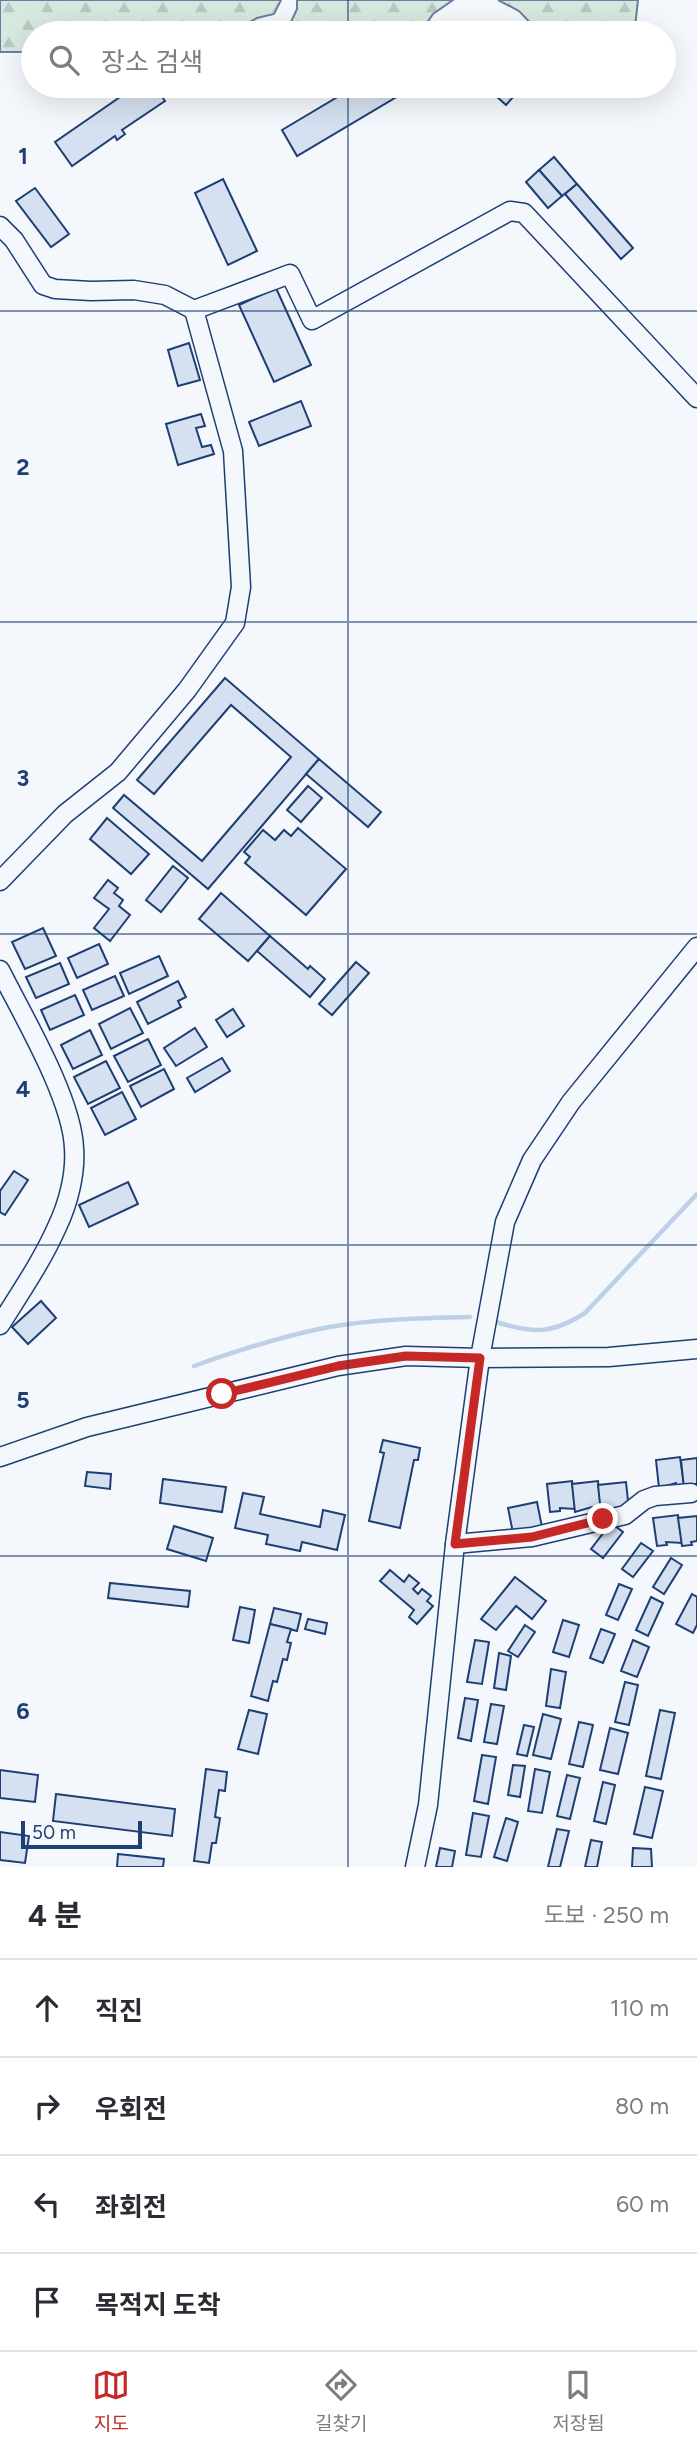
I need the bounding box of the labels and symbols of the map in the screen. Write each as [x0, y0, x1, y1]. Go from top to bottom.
text: 1 [18, 142, 28, 170]
text: 2 [16, 453, 30, 481]
text: 3 [17, 764, 29, 792]
text: 4 [16, 1075, 30, 1103]
route start [206, 1378, 237, 1409]
text: 5 [16, 1386, 30, 1414]
route end [587, 1503, 618, 1534]
text: 6 [16, 1697, 30, 1725]
scale bar [21, 1818, 142, 1850]

